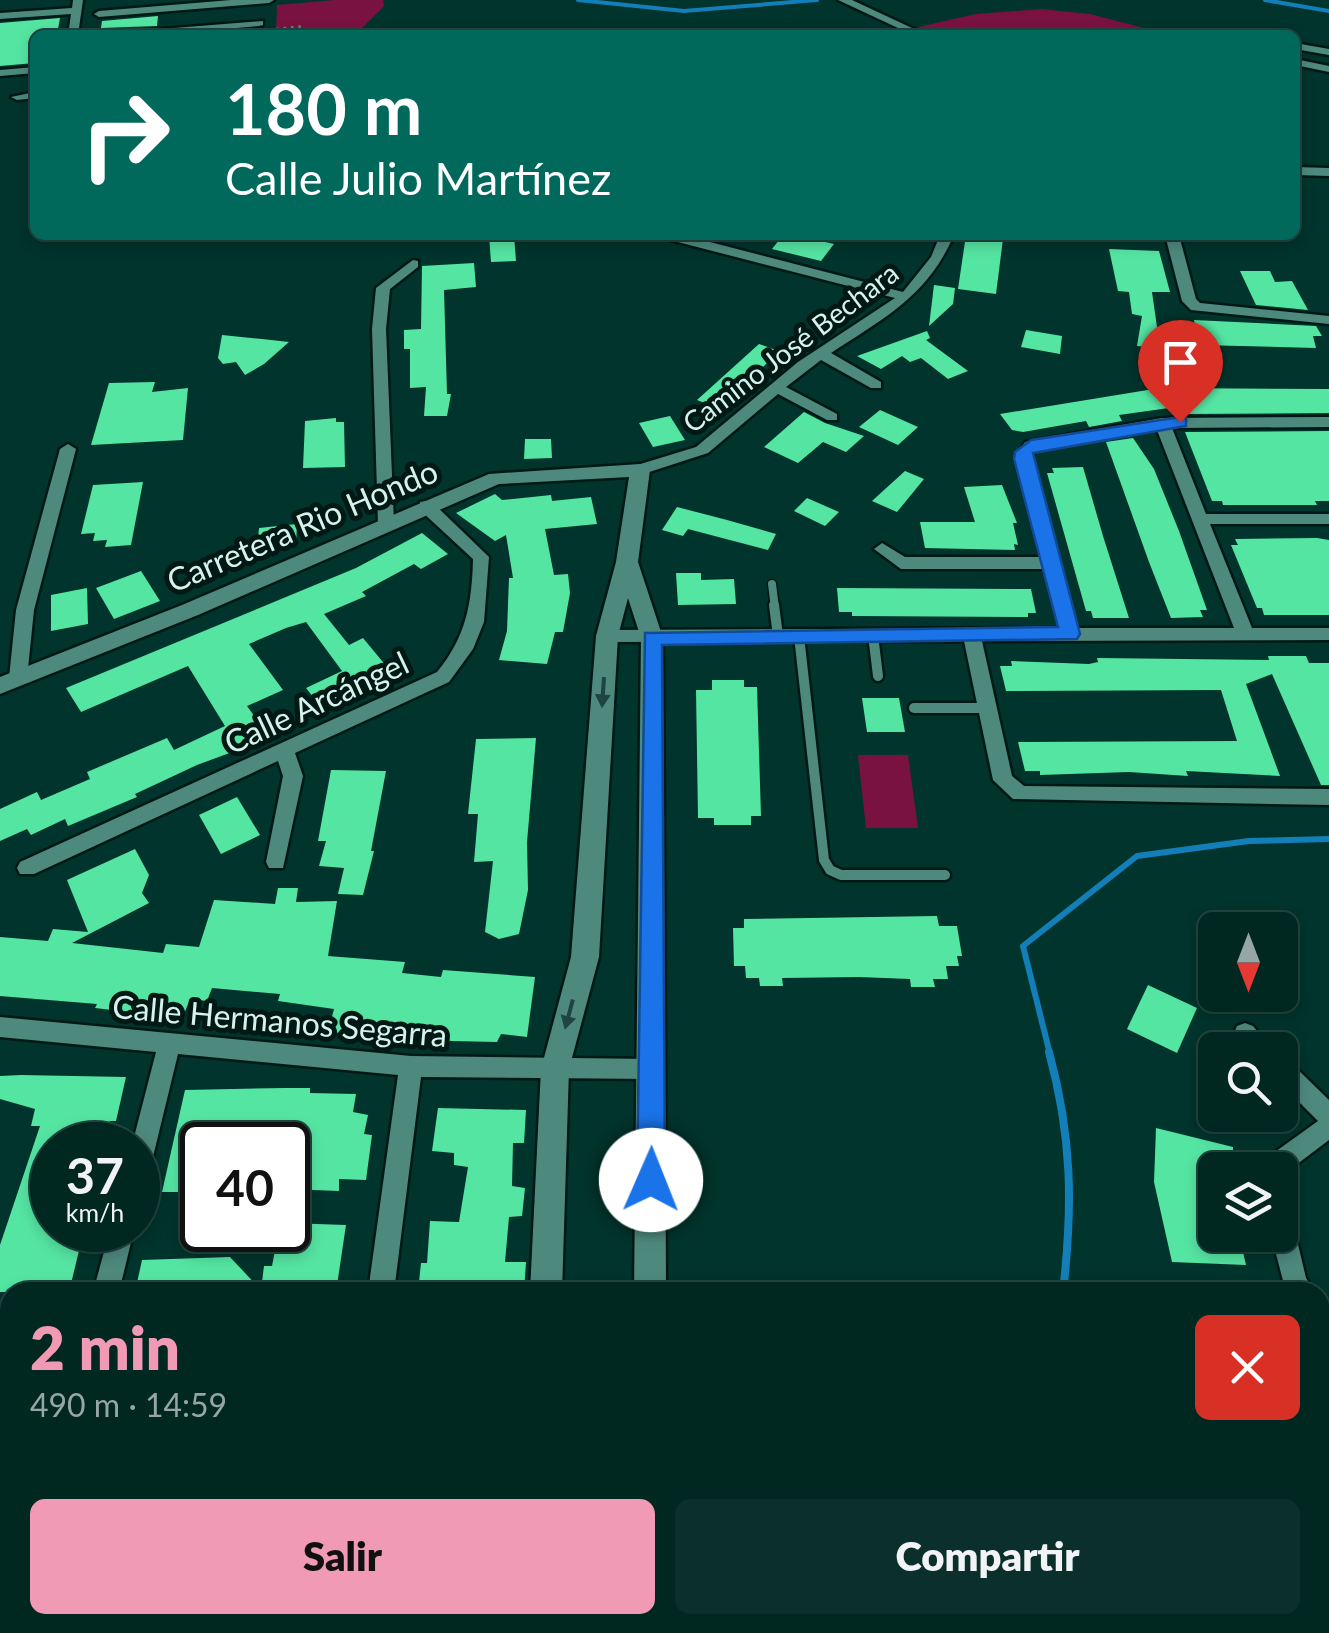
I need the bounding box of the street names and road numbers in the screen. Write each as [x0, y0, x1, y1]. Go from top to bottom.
street label: Camino José Bechara [676, 255, 904, 439]
street label: Carretera Rio Hondo [161, 450, 443, 600]
street label: Calle Arcángel [218, 642, 414, 762]
street label: Calle Hermanos Segarra [111, 986, 449, 1054]

